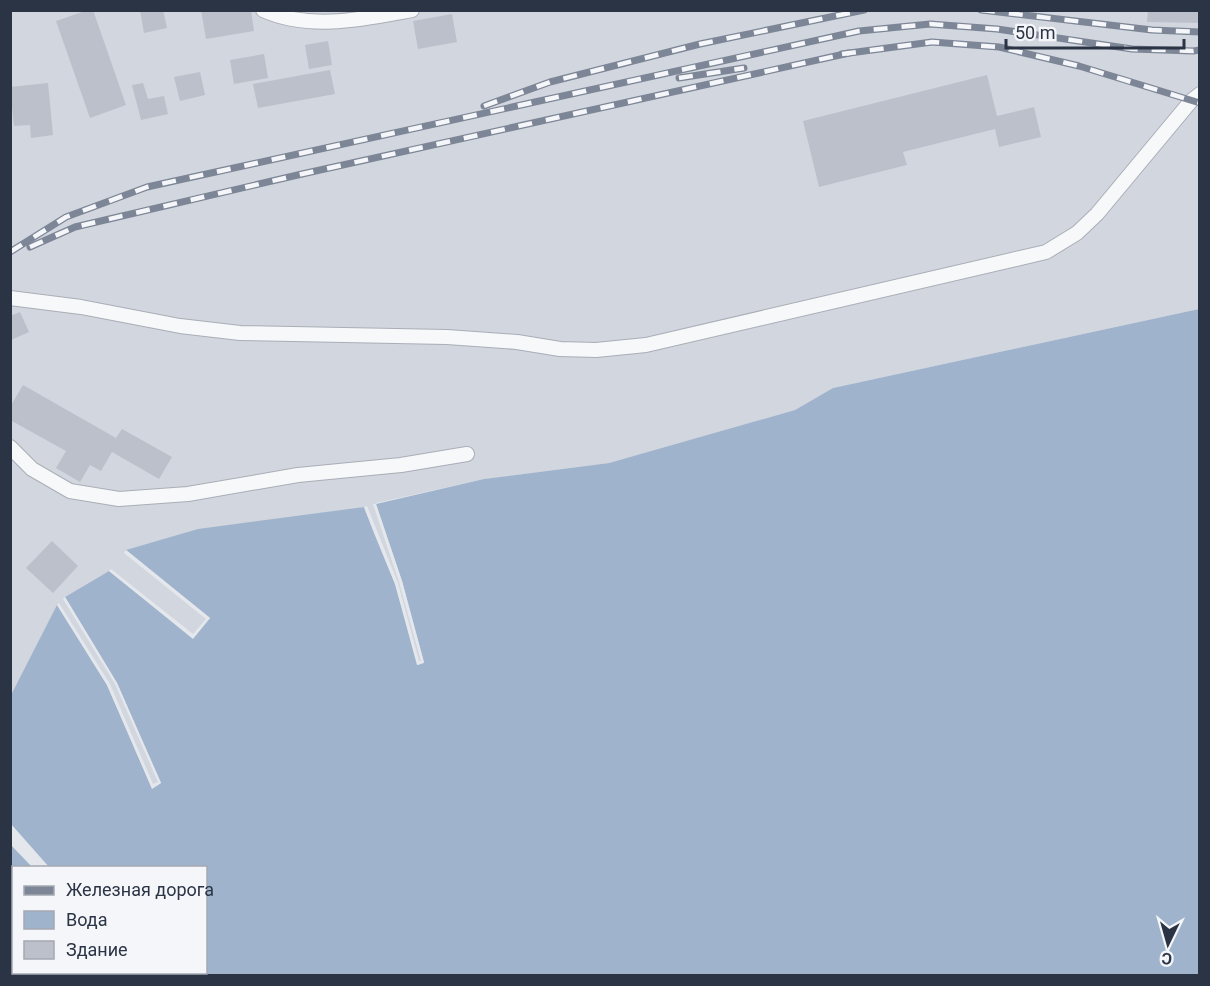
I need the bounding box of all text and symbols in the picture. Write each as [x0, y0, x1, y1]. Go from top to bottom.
scale bar [1006, 12, 1184, 50]
text: 50 m [1015, 22, 1055, 43]
legend [12, 866, 207, 974]
text: Железная дорога [66, 879, 214, 900]
text: Вода [66, 909, 108, 930]
north arrow [1138, 914, 1198, 974]
text: Здание [66, 939, 128, 960]
text: С [1161, 949, 1173, 968]

